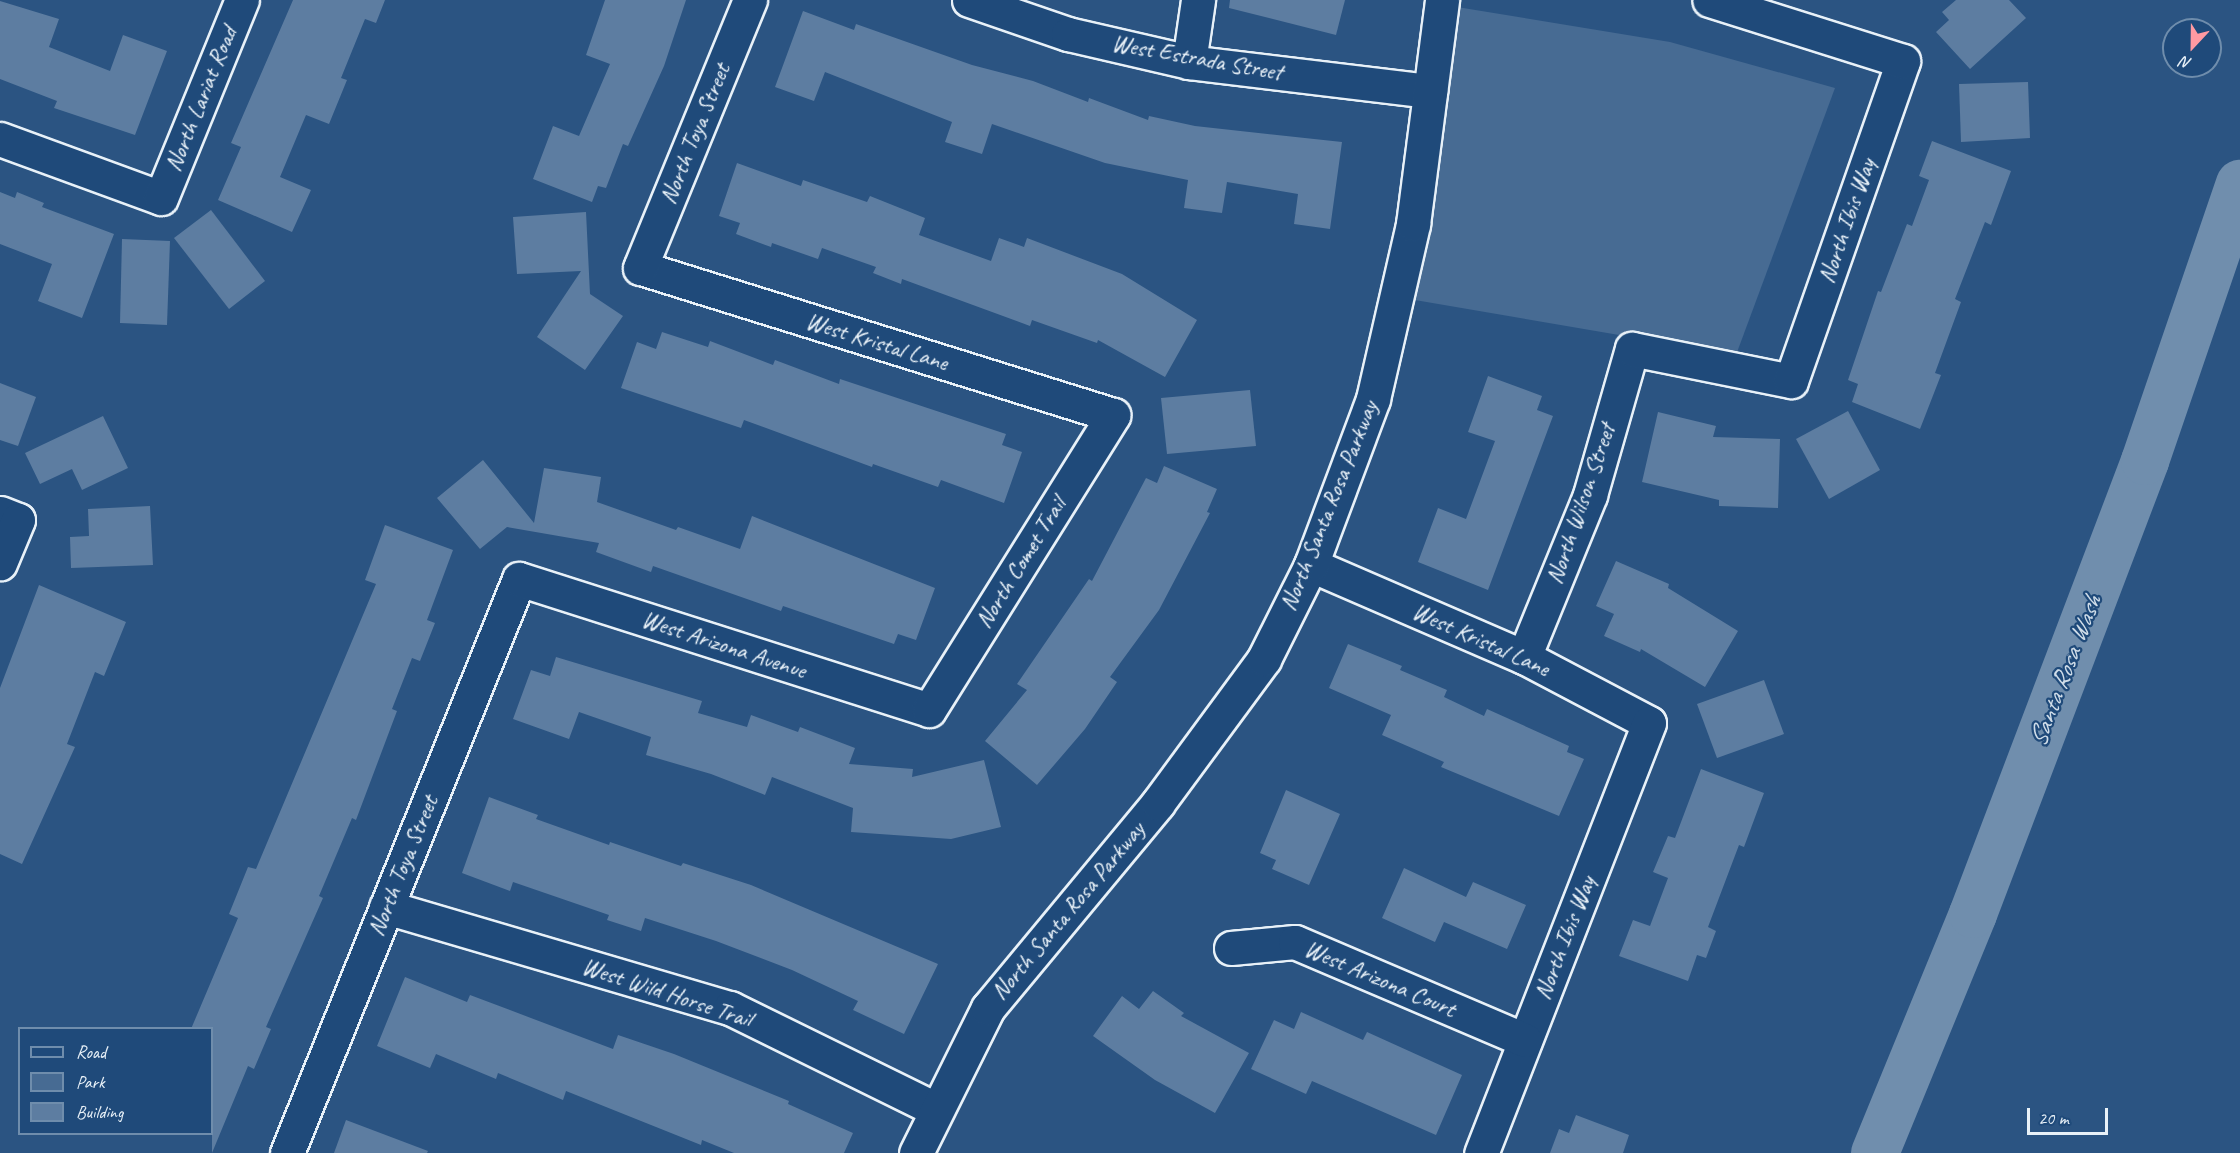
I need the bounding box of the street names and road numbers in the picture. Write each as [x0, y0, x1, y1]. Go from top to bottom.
street label: North Lariat Road [159, 22, 243, 176]
street label: West Estrada Street [1110, 29, 1284, 87]
street label: North Toya Street [654, 59, 736, 209]
street label: North Ibis Way [1812, 155, 1882, 287]
street label: West Kristal Lane [802, 307, 952, 377]
street label: North Santa Rosa Parkway [1273, 396, 1385, 616]
street label: North Wilson Street [1540, 420, 1622, 588]
street label: North Comet Trail [970, 493, 1072, 633]
street label: West Kristal Lane [1408, 597, 1554, 683]
street label: West Arizona Avenue [639, 605, 809, 685]
street label: North Toya Street [362, 791, 444, 941]
street label: North Santa Rosa Parkway [985, 815, 1151, 1007]
street label: North Ibis Way [1528, 872, 1602, 1004]
street label: West Arizona Court [1301, 934, 1459, 1024]
street label: West Wild Horse Trail [578, 952, 756, 1034]

